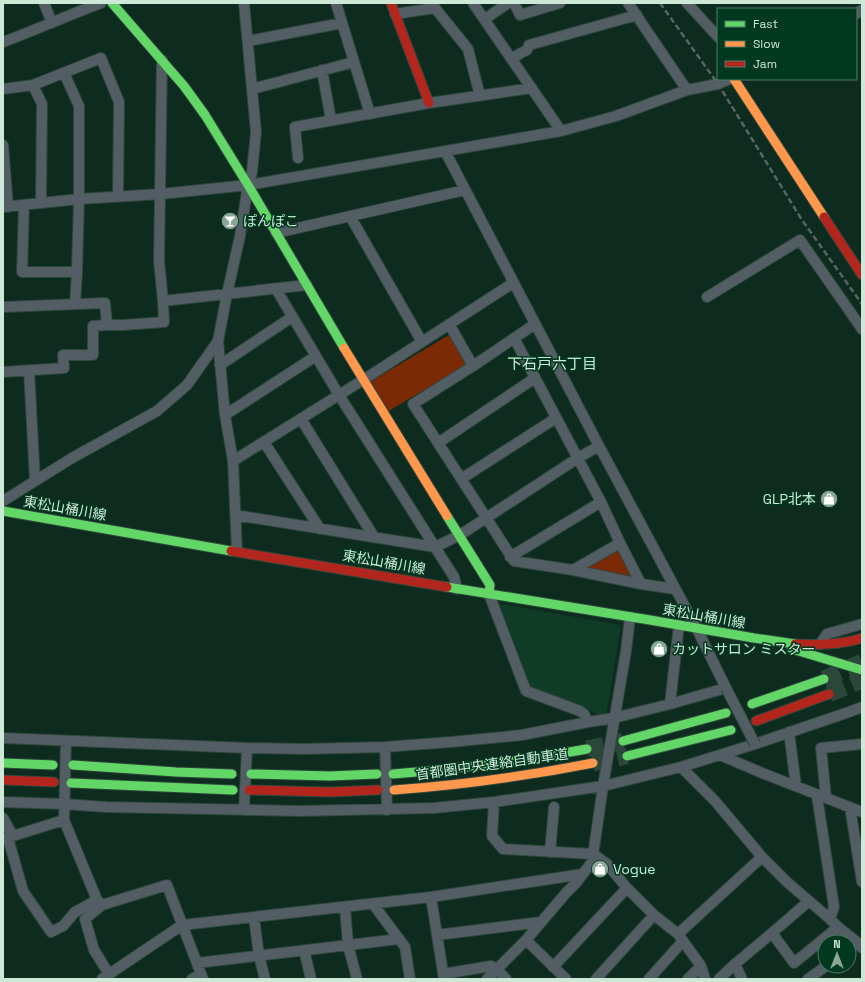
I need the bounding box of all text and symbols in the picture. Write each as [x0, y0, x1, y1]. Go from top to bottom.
legend [717, 8, 857, 80]
text: Fast [753, 16, 778, 32]
text: Slow [753, 36, 780, 52]
text: Jam [753, 56, 777, 72]
bar icon: ぽんぽこ [220, 211, 240, 231]
place label: ぽんぽこ [243, 212, 299, 230]
district label: 下石戸六丁目 [507, 354, 597, 373]
shop icon: GLP北本 [819, 489, 839, 509]
place label: GLP北本 [763, 490, 816, 508]
street label: 東松山桶川線 [22, 492, 108, 524]
street label: 東松山桶川線 [341, 546, 427, 578]
street label: 東松山桶川線 [661, 600, 747, 632]
shop icon: カットサロン ミスター [649, 639, 669, 659]
place label: カットサロン ミスター [672, 640, 816, 658]
street label: 首都圏中央連絡自動車道 [414, 744, 570, 784]
shop icon: Vogue [590, 859, 610, 879]
place label: Vogue [613, 860, 656, 878]
north arrow [817, 934, 857, 974]
text: N [833, 937, 841, 951]

